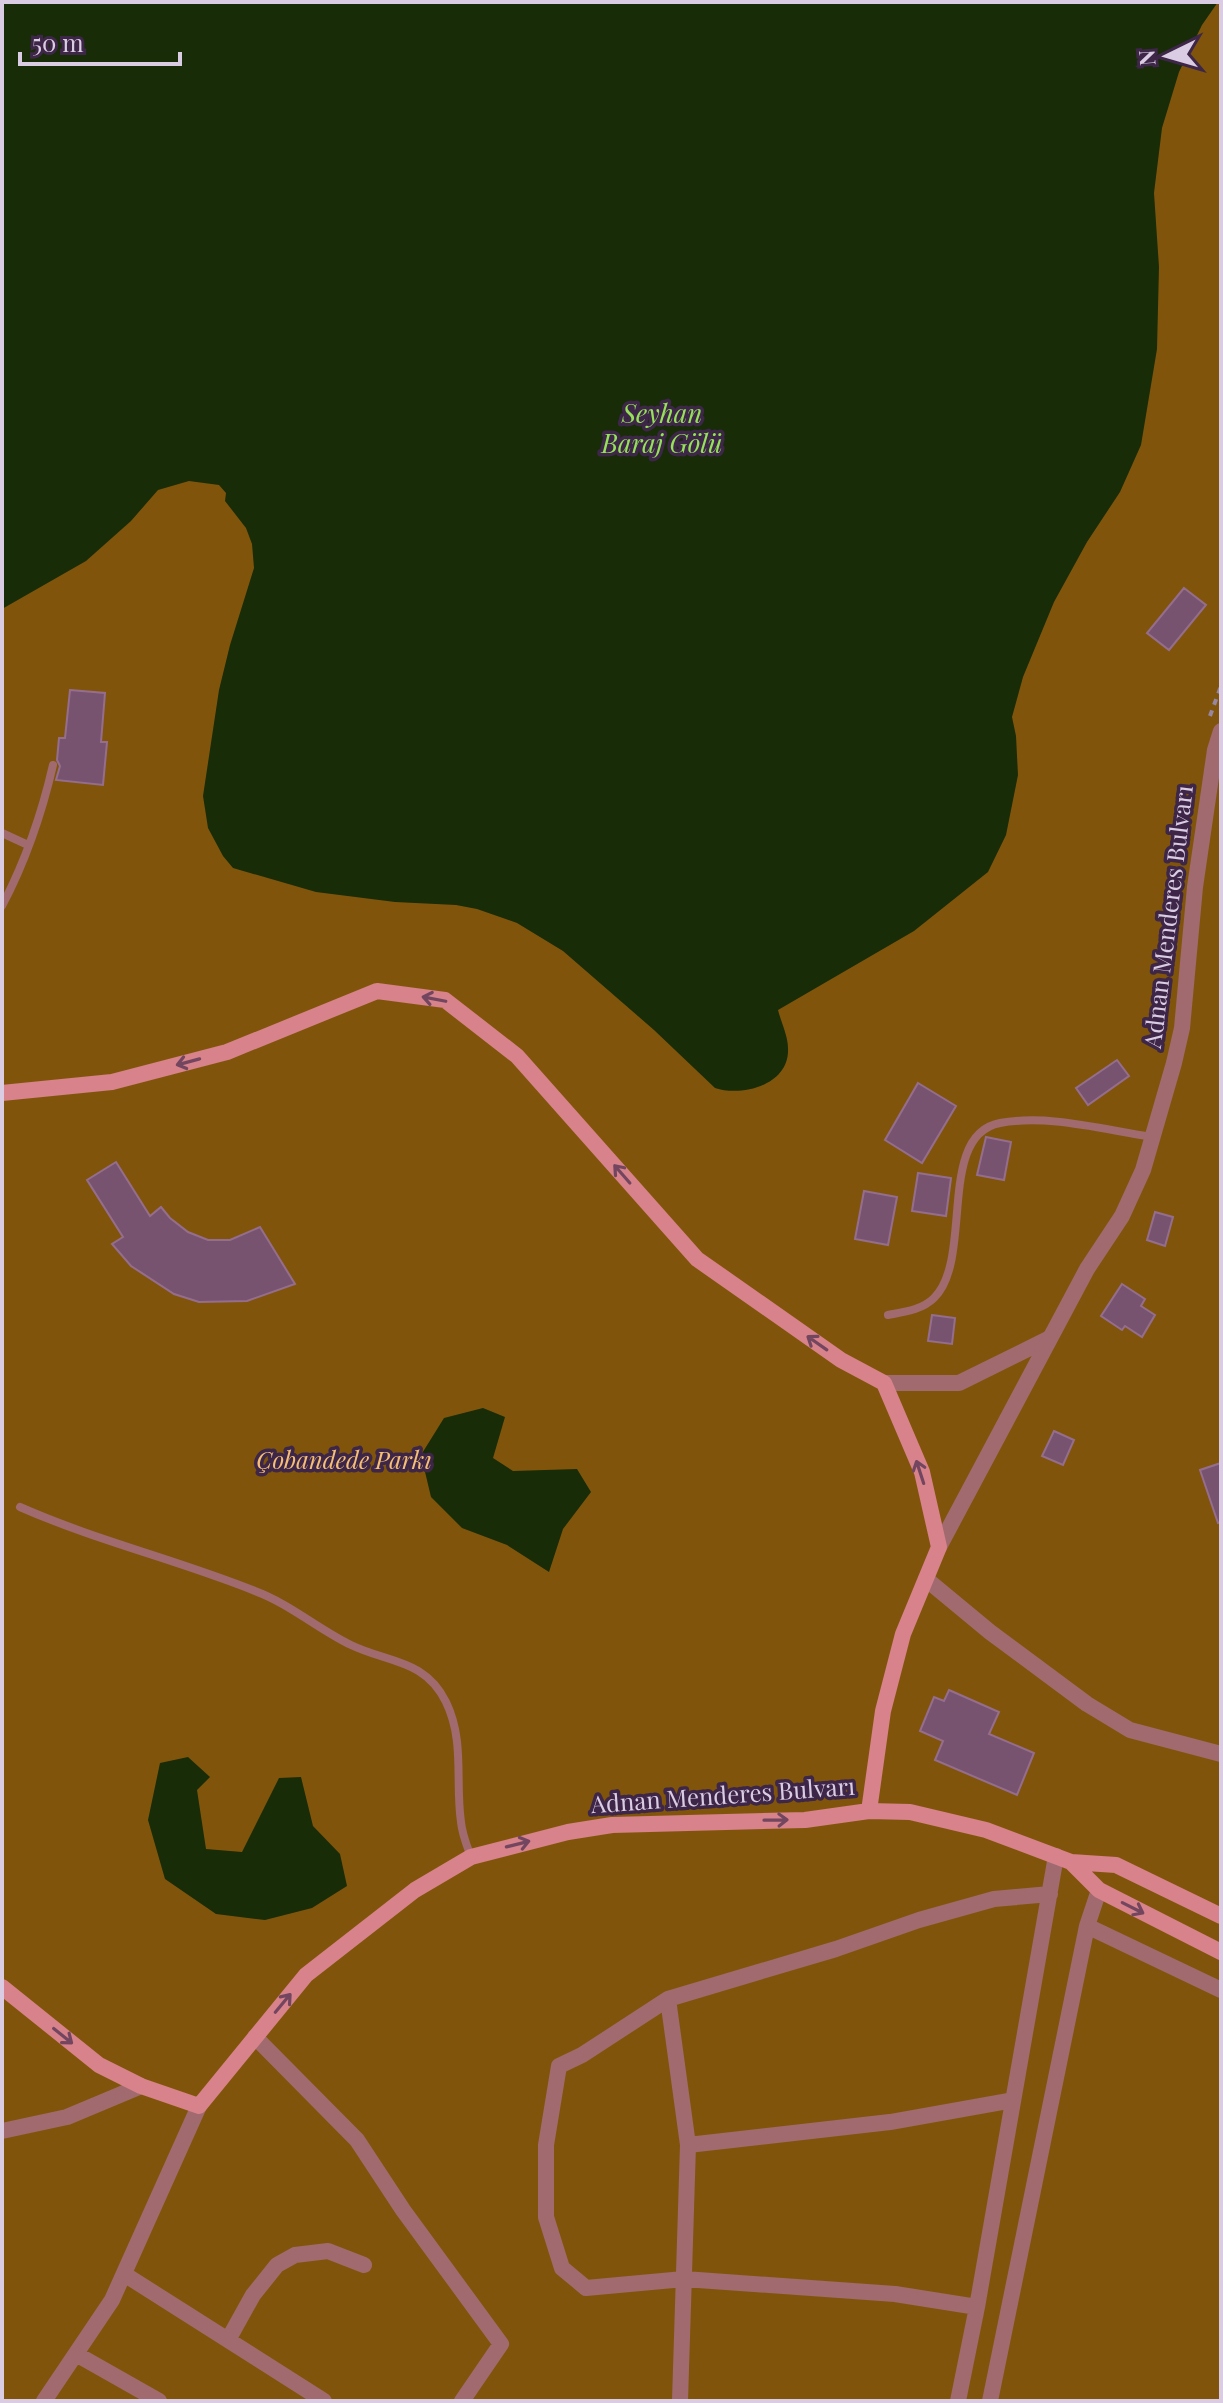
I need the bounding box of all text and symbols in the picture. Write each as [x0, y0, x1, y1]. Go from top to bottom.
scale bar [20, 16, 180, 66]
north arrow [1127, 16, 1207, 96]
text: 50 m [32, 26, 84, 58]
text: N [1130, 48, 1162, 67]
water label: Seyhan Baraj Gölü [601, 395, 722, 460]
street label: Adnan Menderes Bulvarı [1135, 783, 1199, 1051]
one-way arrow [421, 991, 447, 1006]
one-way arrow [175, 1055, 201, 1070]
one-way arrow [613, 1164, 631, 1184]
one-way arrow [807, 1335, 829, 1351]
park label: Çobandede Parkı [256, 1443, 432, 1475]
one-way arrow [912, 1460, 927, 1485]
street label: Adnan Menderes Bulvarı [589, 1769, 856, 1819]
one-way arrow [762, 1813, 789, 1828]
one-way arrow [505, 1836, 531, 1851]
one-way arrow [1121, 1900, 1145, 1916]
one-way arrow [274, 1993, 292, 2013]
one-way arrow [52, 2027, 73, 2045]

